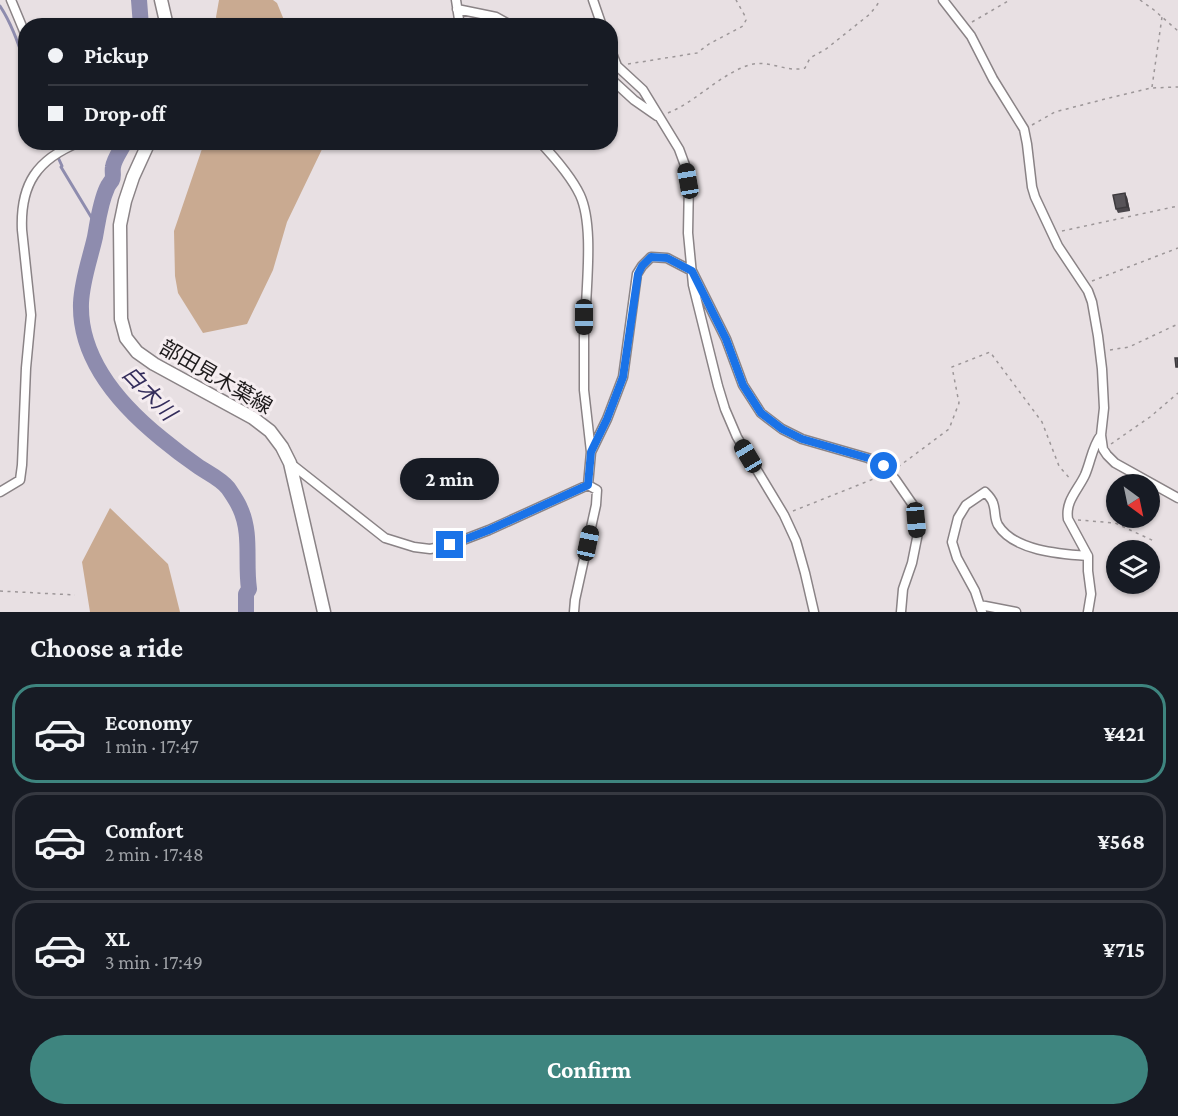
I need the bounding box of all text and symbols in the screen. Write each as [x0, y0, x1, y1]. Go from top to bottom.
text: Pickup [84, 43, 149, 68]
text: Drop-off [84, 101, 166, 126]
car [676, 162, 700, 200]
car [575, 299, 593, 335]
street label: 部田見木葉線 [155, 335, 277, 419]
water label: 白木川 [117, 361, 182, 427]
car [731, 436, 765, 476]
route start [870, 452, 897, 479]
callout: 2 min [400, 458, 500, 500]
text: 2 min [425, 468, 474, 490]
north arrow [1106, 474, 1160, 528]
map controls [1106, 474, 1160, 594]
car [905, 501, 927, 539]
car [575, 524, 601, 562]
route end [436, 531, 463, 558]
button: layers [1106, 540, 1160, 594]
text: Choose a ride [30, 633, 183, 663]
icon: car [33, 707, 87, 761]
text: Economy [105, 710, 192, 735]
text: ¥421 [1103, 721, 1145, 746]
text: 1 min · 17:47 [105, 735, 199, 757]
icon: car [33, 815, 87, 869]
text: Comfort [105, 818, 183, 843]
text: ¥568 [1097, 829, 1145, 854]
text: 2 min · 17:48 [105, 843, 204, 865]
icon: car [33, 923, 87, 977]
text: XL [105, 926, 130, 951]
text: ¥715 [1103, 937, 1145, 962]
text: 3 min · 17:49 [105, 951, 203, 973]
button: Confirm [30, 1035, 1148, 1104]

